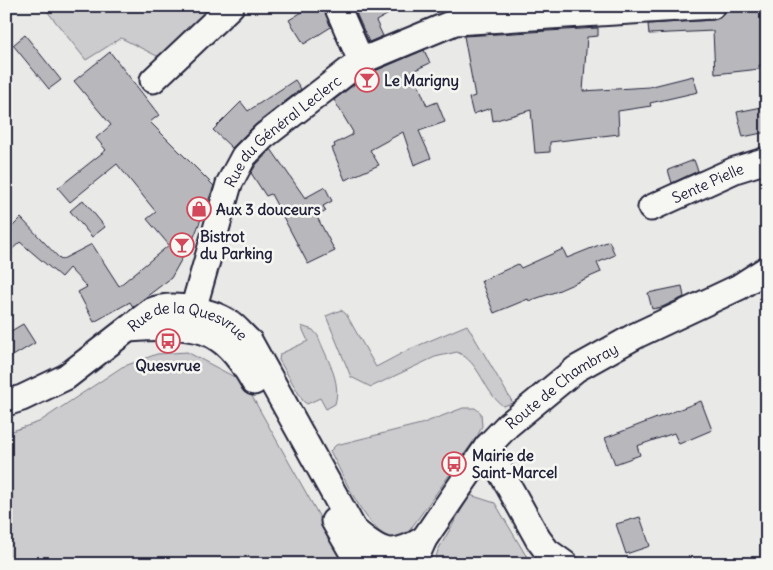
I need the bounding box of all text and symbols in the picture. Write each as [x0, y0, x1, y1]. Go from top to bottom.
bar icon: Le Marigny [354, 67, 380, 93]
street label: Rue du Général Leclerc [220, 70, 345, 190]
place label: Le Marigny [384, 71, 459, 91]
street label: Sente Pielle [669, 158, 746, 207]
shop icon: Aux 3 douceurs [186, 196, 212, 222]
place label: Aux 3 douceurs [216, 200, 321, 219]
place label: Bistrot du Parking [200, 227, 273, 264]
bar icon: Bistrot du Parking [169, 232, 195, 258]
street label: Rue de la Quesvrue [123, 298, 252, 344]
bus stop icon: Quesvrue [155, 328, 181, 354]
street label: Route de Chambray [501, 338, 621, 433]
place label: Quesvrue [135, 356, 201, 375]
place label: Mairie de Saint-Marcel [472, 446, 557, 482]
bus stop icon: Mairie de Saint-Marcel [441, 451, 467, 477]

